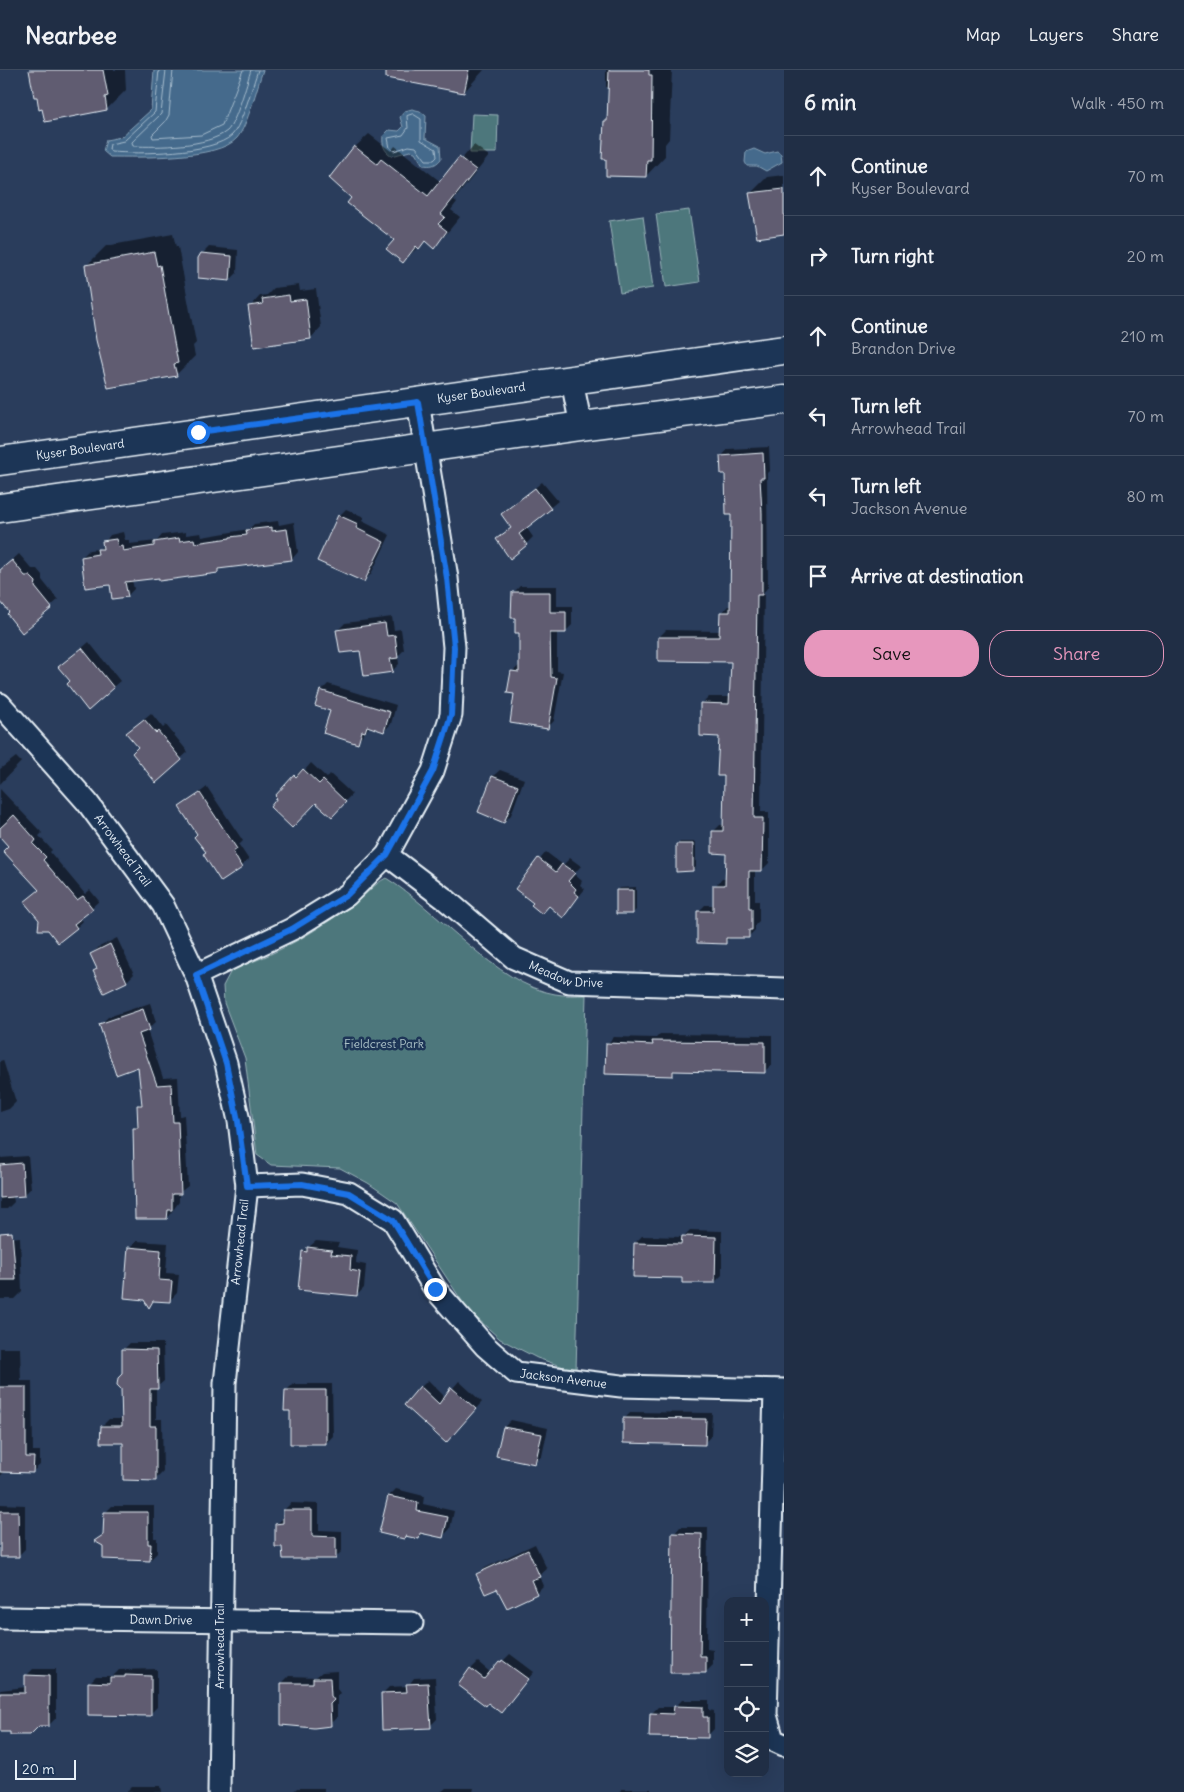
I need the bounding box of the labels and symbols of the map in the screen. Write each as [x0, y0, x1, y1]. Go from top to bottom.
street label: Kyser Boulevard [436, 379, 526, 406]
route start [187, 421, 210, 444]
street label: Kyser Boulevard [35, 435, 125, 463]
street label: Arrowhead Trail [91, 811, 155, 889]
street label: Meadow Drive [526, 957, 603, 990]
park label: Fieldcrest Park [344, 1036, 424, 1051]
street label: Arrowhead Trail [228, 1198, 251, 1286]
route end [424, 1278, 447, 1301]
street label: Jackson Avenue [519, 1366, 608, 1391]
street label: Arrowhead Trail [212, 1603, 227, 1689]
street label: Dawn Drive [129, 1612, 193, 1627]
scale bar [15, 1757, 76, 1780]

